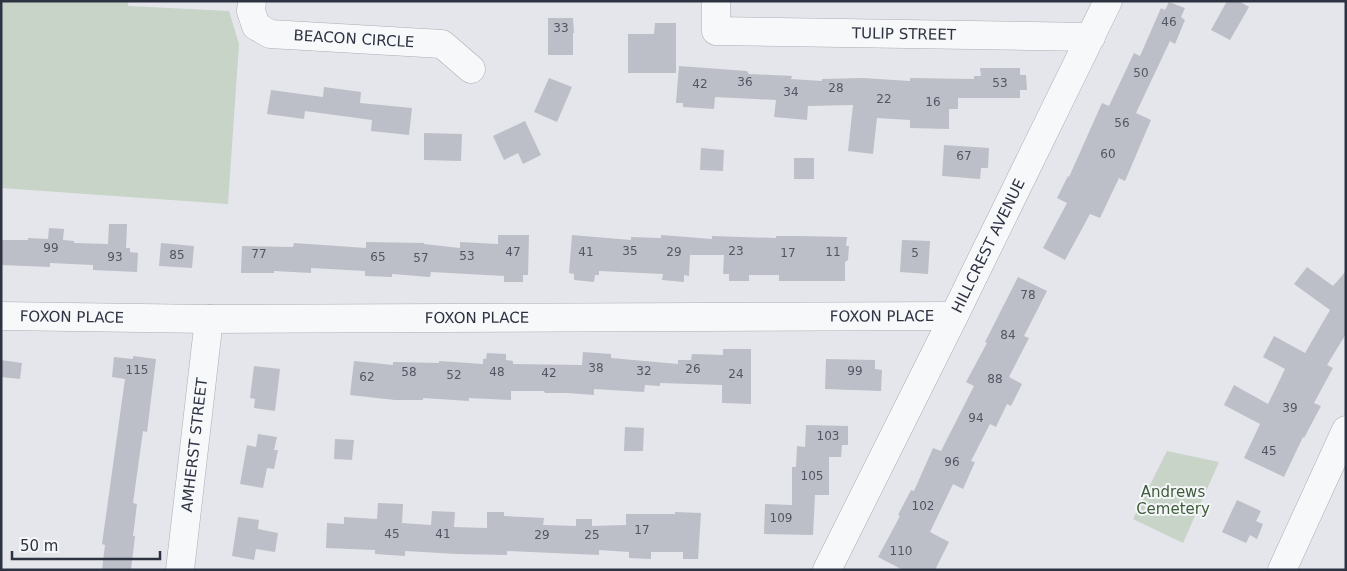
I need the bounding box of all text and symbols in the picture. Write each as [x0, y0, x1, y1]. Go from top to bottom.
house number: 46 [1161, 15, 1177, 29]
house number: 33 [553, 21, 569, 35]
street label: TULIP STREET [851, 24, 957, 44]
street label: BEACON CIRCLE [293, 26, 415, 51]
house number: 50 [1133, 66, 1149, 80]
house number: 36 [737, 75, 753, 89]
house number: 53 [992, 76, 1008, 90]
house number: 42 [692, 77, 708, 91]
house number: 28 [828, 81, 844, 95]
house number: 34 [783, 85, 799, 99]
house number: 22 [876, 92, 892, 106]
house number: 16 [925, 95, 941, 109]
house number: 56 [1114, 116, 1130, 130]
house number: 60 [1100, 147, 1116, 161]
house number: 67 [956, 149, 972, 163]
street label: HILLCREST AVENUE [948, 176, 1029, 316]
house number: 99 [43, 241, 59, 255]
house number: 35 [622, 244, 638, 258]
house number: 23 [728, 244, 744, 258]
house number: 47 [505, 245, 521, 259]
house number: 41 [578, 245, 594, 259]
house number: 29 [666, 245, 682, 259]
house number: 11 [825, 245, 841, 259]
house number: 17 [780, 246, 796, 260]
house number: 5 [911, 246, 919, 260]
house number: 77 [251, 247, 267, 261]
house number: 85 [169, 248, 185, 262]
house number: 53 [459, 249, 475, 263]
house number: 93 [107, 250, 123, 264]
house number: 65 [370, 250, 386, 264]
house number: 57 [413, 251, 429, 265]
house number: 78 [1020, 288, 1036, 302]
street label: FOXON PLACE [20, 307, 124, 327]
street label: FOXON PLACE [830, 307, 934, 326]
street label: FOXON PLACE [425, 309, 529, 327]
house number: 84 [1000, 328, 1016, 342]
house number: 38 [588, 361, 604, 375]
house number: 26 [685, 362, 701, 376]
house number: 115 [126, 363, 148, 377]
house number: 32 [636, 364, 652, 378]
house number: 99 [847, 364, 863, 378]
house number: 58 [401, 365, 417, 379]
house number: 48 [489, 365, 505, 379]
house number: 42 [541, 366, 557, 380]
house number: 24 [728, 367, 744, 381]
house number: 52 [446, 368, 462, 382]
house number: 62 [359, 370, 375, 384]
house number: 88 [987, 372, 1003, 386]
street label: AMHERST STREET [178, 376, 211, 513]
house number: 39 [1282, 401, 1298, 415]
house number: 94 [968, 411, 984, 425]
house number: 103 [817, 429, 839, 443]
house number: 45 [1261, 444, 1277, 458]
house number: 96 [944, 455, 960, 469]
house number: 105 [801, 469, 823, 483]
park label: Andrews Cemetery [1136, 483, 1210, 518]
house number: 102 [912, 499, 934, 513]
house number: 109 [770, 511, 792, 525]
house number: 17 [634, 523, 650, 537]
house number: 45 [384, 527, 400, 541]
house number: 41 [435, 527, 451, 541]
scale bar [12, 528, 160, 560]
house number: 29 [534, 528, 550, 542]
house number: 25 [584, 528, 600, 542]
text: 50 m [20, 537, 58, 555]
house number: 110 [890, 544, 912, 558]

